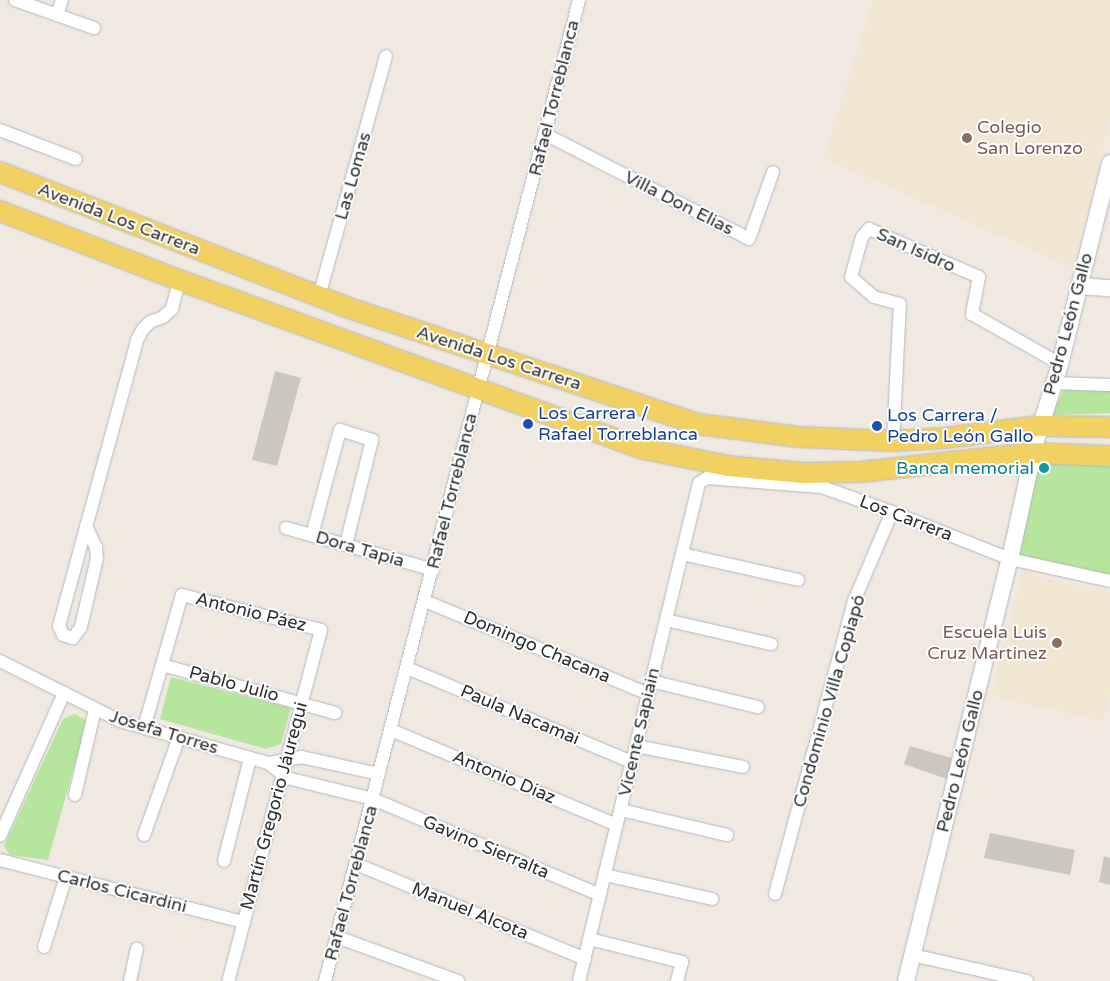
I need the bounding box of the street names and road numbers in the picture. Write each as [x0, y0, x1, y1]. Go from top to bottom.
street label: Rafael Torreblanca [524, 18, 584, 178]
street label: Las Lomas [330, 130, 376, 222]
street label: Villa Don Elias [621, 166, 737, 240]
street label: Avenida Los Carrera [35, 178, 203, 260]
street label: San Isidro [873, 223, 959, 277]
street label: Pedro León Gallo [1039, 250, 1097, 398]
street label: Avenida Los Carrera [414, 321, 584, 395]
street label: Rafael Torreblanca [422, 411, 482, 571]
street label: Los Carrera [856, 490, 956, 546]
street label: Dora Tapia [313, 526, 407, 572]
street label: Antonio Páez [193, 588, 309, 636]
street label: Condominio Villa Copiapó [788, 592, 870, 810]
street label: Domingo Chacana [460, 606, 614, 688]
street label: Pablo Julio [187, 662, 281, 706]
street label: Vicente Sapiain [614, 666, 664, 798]
street label: Paula Nacamai [457, 680, 583, 750]
street label: Pedro León Gallo [932, 687, 988, 835]
street label: Martín Gregorio Jáuregui [236, 700, 312, 912]
street label: Josefa Torres [107, 705, 221, 759]
street label: Antonio Diaz [449, 746, 559, 808]
street label: Rafael Torreblanca [320, 803, 382, 963]
street label: Gavino Sierralta [420, 811, 552, 883]
street label: Carlos Cicardini [55, 864, 189, 918]
street label: Manuel Alcota [409, 878, 531, 944]

